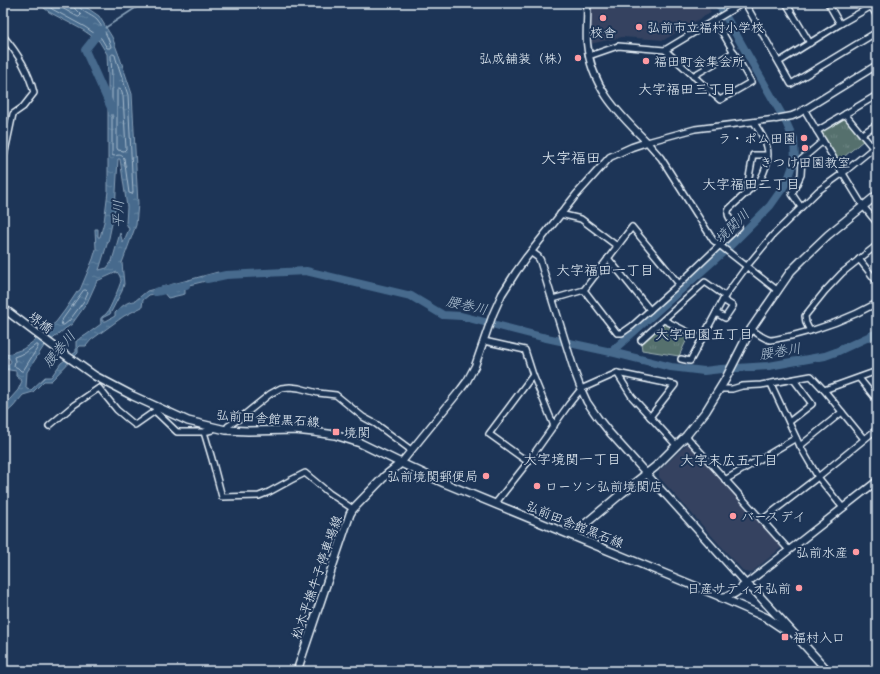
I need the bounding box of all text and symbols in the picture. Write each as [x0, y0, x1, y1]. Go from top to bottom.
marker: 校舎 [598, 13, 608, 23]
place label: 弘前市立福村小学校 [647, 20, 764, 35]
marker: 弘前市立福村小学校 [634, 22, 644, 32]
place label: 校舎 [590, 25, 616, 40]
place label: 弘成舗装（株） [479, 51, 570, 66]
marker: 弘成舗装（株） [573, 53, 583, 63]
place label: 福田町会集会所 [654, 54, 745, 69]
marker: 福田町会集会所 [641, 56, 651, 66]
district label: 大字福田三丁目 [638, 81, 736, 98]
place label: ラ・ポム田園 [718, 131, 796, 146]
marker: ラ・ポム田園 [799, 133, 809, 143]
marker: きつけ田園教室 [800, 143, 810, 153]
district label: 大字福田 [541, 149, 601, 167]
place label: きつけ田園教室 [759, 155, 851, 170]
district label: 大字福田二丁目 [702, 176, 800, 193]
water label: 平川 [110, 200, 127, 228]
water label: 境関川 [711, 206, 753, 247]
district label: 大字福田一丁目 [556, 262, 654, 279]
water label: 腰巻川 [445, 292, 489, 318]
street label: 堺橋 [26, 309, 56, 336]
district label: 大字田園五丁目 [655, 326, 753, 343]
water label: 腰巻川 [39, 328, 79, 371]
water label: 腰巻川 [758, 340, 802, 363]
street label: 弘前田舎館黒石線 [216, 407, 321, 430]
place label: 境関 [344, 425, 370, 440]
marker: 境関 [331, 427, 341, 437]
district label: 大字境関一丁目 [523, 451, 621, 468]
district label: 大字末広五丁目 [680, 452, 778, 469]
place label: 弘前境関郵便局 [387, 469, 478, 484]
marker: 弘前境関郵便局 [481, 471, 491, 481]
place label: ローソン弘前境関店 [545, 479, 662, 494]
marker: ローソン弘前境関店 [532, 481, 542, 491]
street label: 弘前田舎館黒石線 [524, 498, 627, 551]
place label: バースデイ [741, 509, 805, 524]
marker: バースデイ [728, 511, 738, 521]
street label: 松木平撫牛子停車場線 [288, 512, 345, 641]
place label: 弘前水産 [796, 545, 848, 560]
marker: 弘前水産 [851, 547, 861, 557]
place label: 日産サティオ弘前 [687, 581, 791, 596]
marker: 日産サティオ弘前 [794, 583, 804, 593]
place label: 福村入口 [793, 630, 845, 645]
marker: 福村入口 [780, 632, 790, 642]

